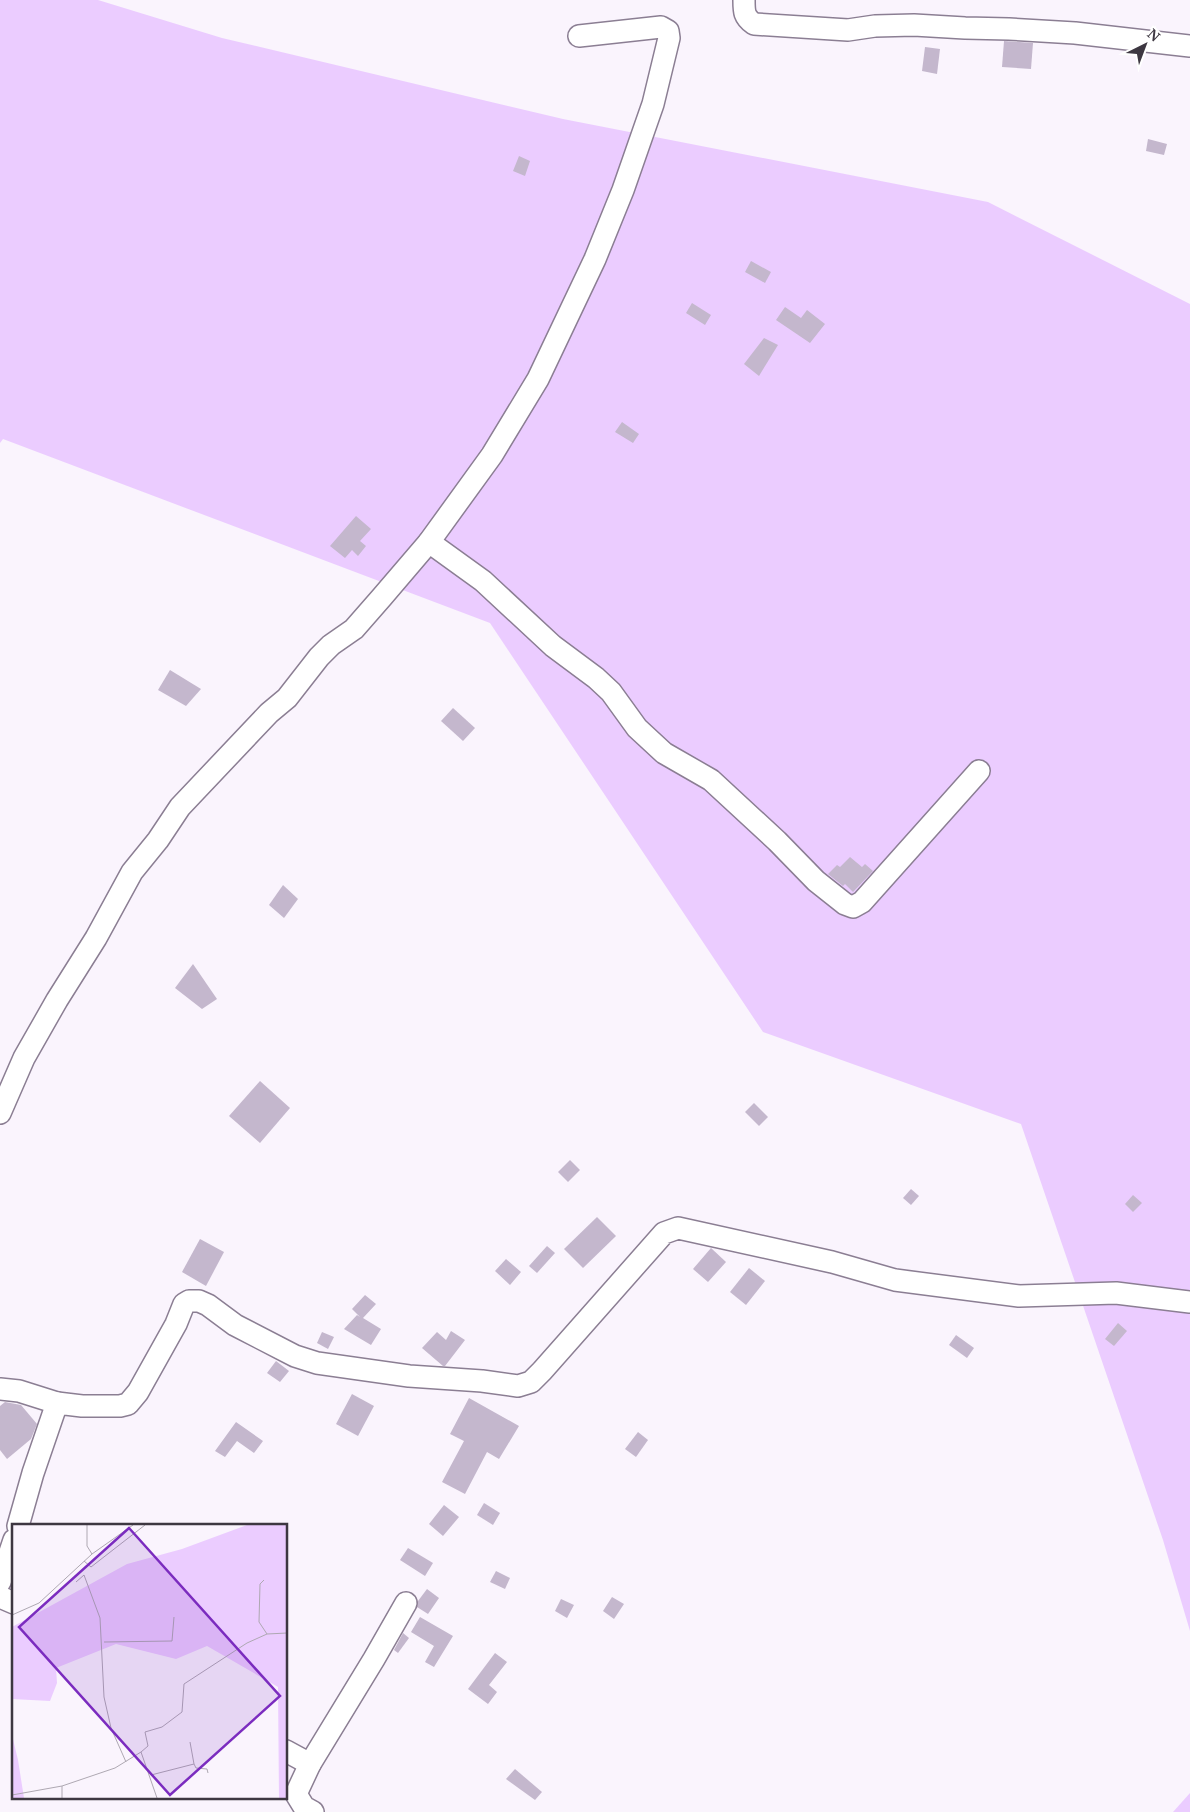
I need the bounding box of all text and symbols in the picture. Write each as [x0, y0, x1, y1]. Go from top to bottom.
north arrow [1120, 20, 1170, 70]
text: N [1144, 24, 1164, 46]
inset map [12, 1524, 288, 1800]

